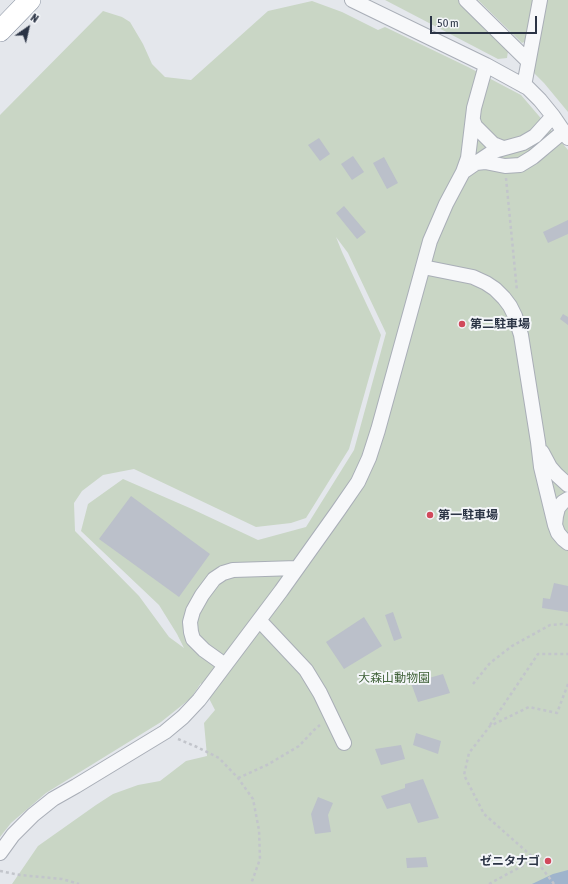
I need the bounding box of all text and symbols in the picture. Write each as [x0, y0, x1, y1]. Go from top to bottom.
north arrow [8, 8, 48, 48]
scale bar [432, 8, 539, 34]
text: N [29, 11, 41, 25]
text: 50 m [437, 16, 459, 30]
place label: 第二駐車場 [470, 317, 530, 331]
marker: 第二駐車場 [457, 319, 467, 329]
place label: 第一駐車場 [438, 508, 498, 522]
marker: 第一駐車場 [425, 510, 435, 520]
park label: 大森山動物園 [358, 671, 430, 685]
place label: ゼニタナゴ [480, 854, 540, 868]
marker: ゼニタナゴ [543, 856, 553, 866]

